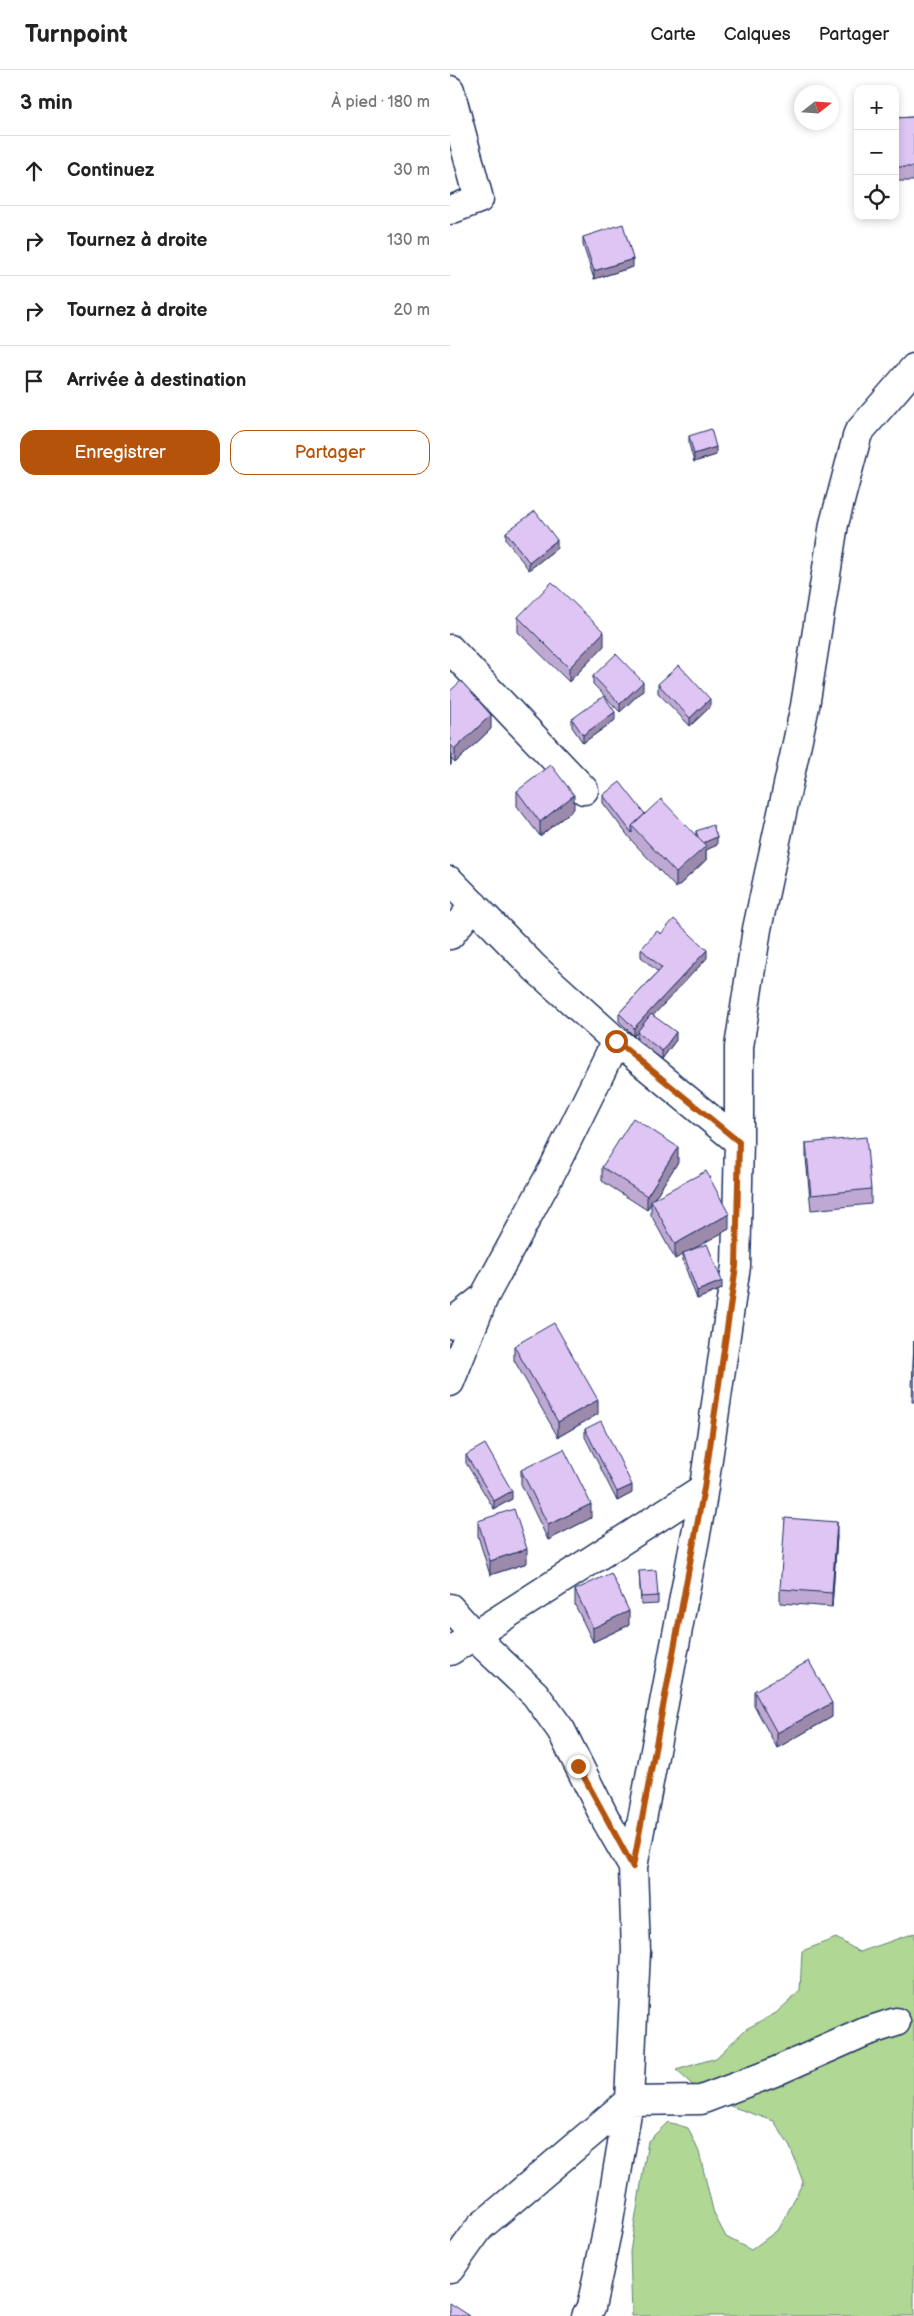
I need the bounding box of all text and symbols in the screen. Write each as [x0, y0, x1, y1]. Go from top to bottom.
text: Turnpoint [25, 20, 128, 49]
text: Carte [650, 24, 696, 45]
text: Calques [724, 24, 791, 45]
text: Partager [819, 24, 889, 45]
north arrow [794, 85, 839, 130]
map controls [854, 85, 899, 220]
button: + [854, 85, 899, 130]
text: 3 min [20, 90, 73, 115]
text: À pied · 180 m [331, 93, 430, 112]
button: − [854, 130, 899, 175]
icon: ahead [20, 157, 48, 185]
text: Continuez [67, 159, 154, 182]
text: 30 m [393, 161, 430, 180]
button: locate [854, 175, 899, 220]
icon: right [20, 227, 48, 255]
text: Tournez à droite [67, 229, 208, 252]
text: 130 m [387, 231, 430, 250]
icon: right [20, 297, 48, 325]
text: Tournez à droite [67, 299, 208, 322]
text: 20 m [394, 301, 430, 320]
icon: arrive [20, 367, 48, 395]
text: Arrivée à destination [67, 369, 246, 392]
button: Enregistrer [20, 430, 220, 475]
button: Partager [230, 430, 430, 475]
route start [605, 1030, 628, 1053]
route end [567, 1755, 590, 1778]

